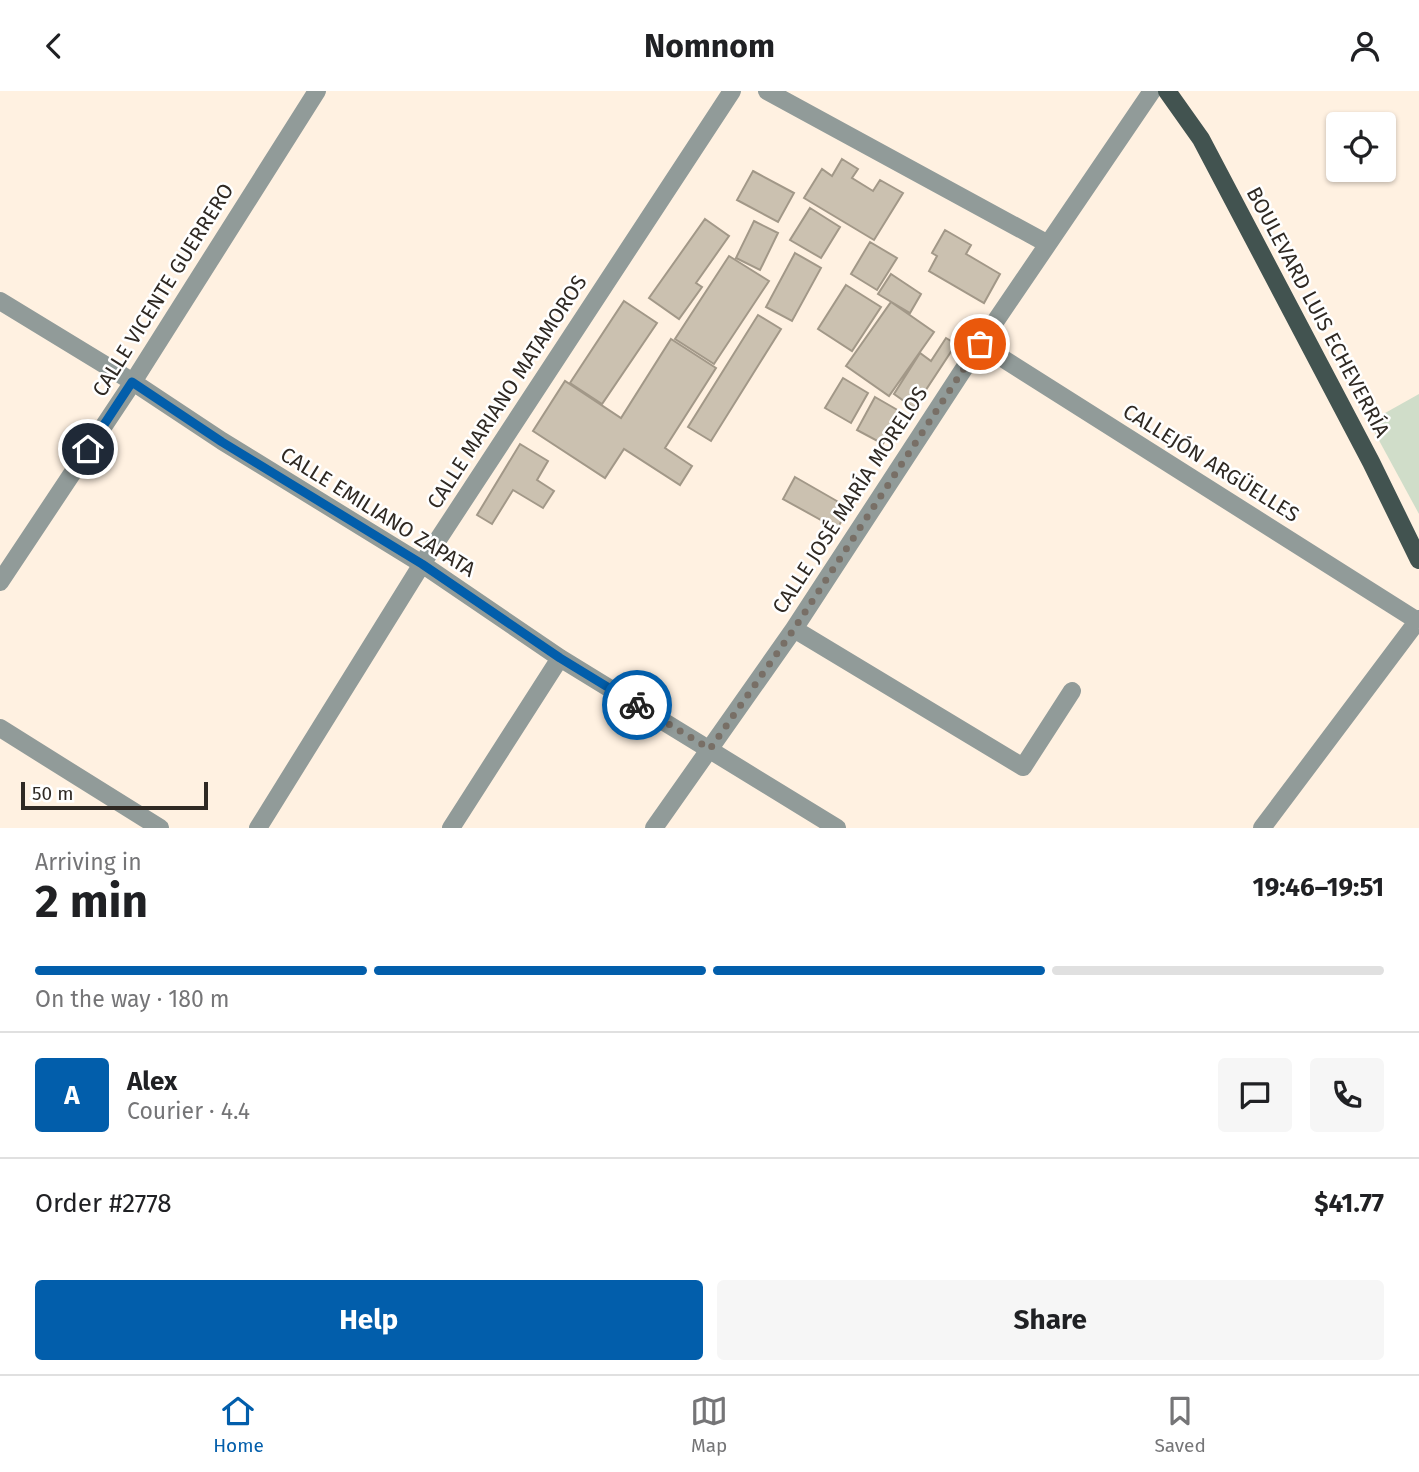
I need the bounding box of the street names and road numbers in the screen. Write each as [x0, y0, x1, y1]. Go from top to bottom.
street label: CALLE VICENTE GUERRERO [87, 179, 239, 401]
street label: BOULEVARD LUIS ECHEVERRÍA [1241, 182, 1395, 442]
street label: CALLE MARIANO MATAMOROS [422, 270, 592, 514]
street label: CALLE JOSÉ MARÍA MORELOS [767, 382, 933, 618]
street label: CALLEJÓN ARGÜELLES [1118, 398, 1304, 528]
street label: CALLE EMILIANO ZAPATA [276, 441, 480, 583]

